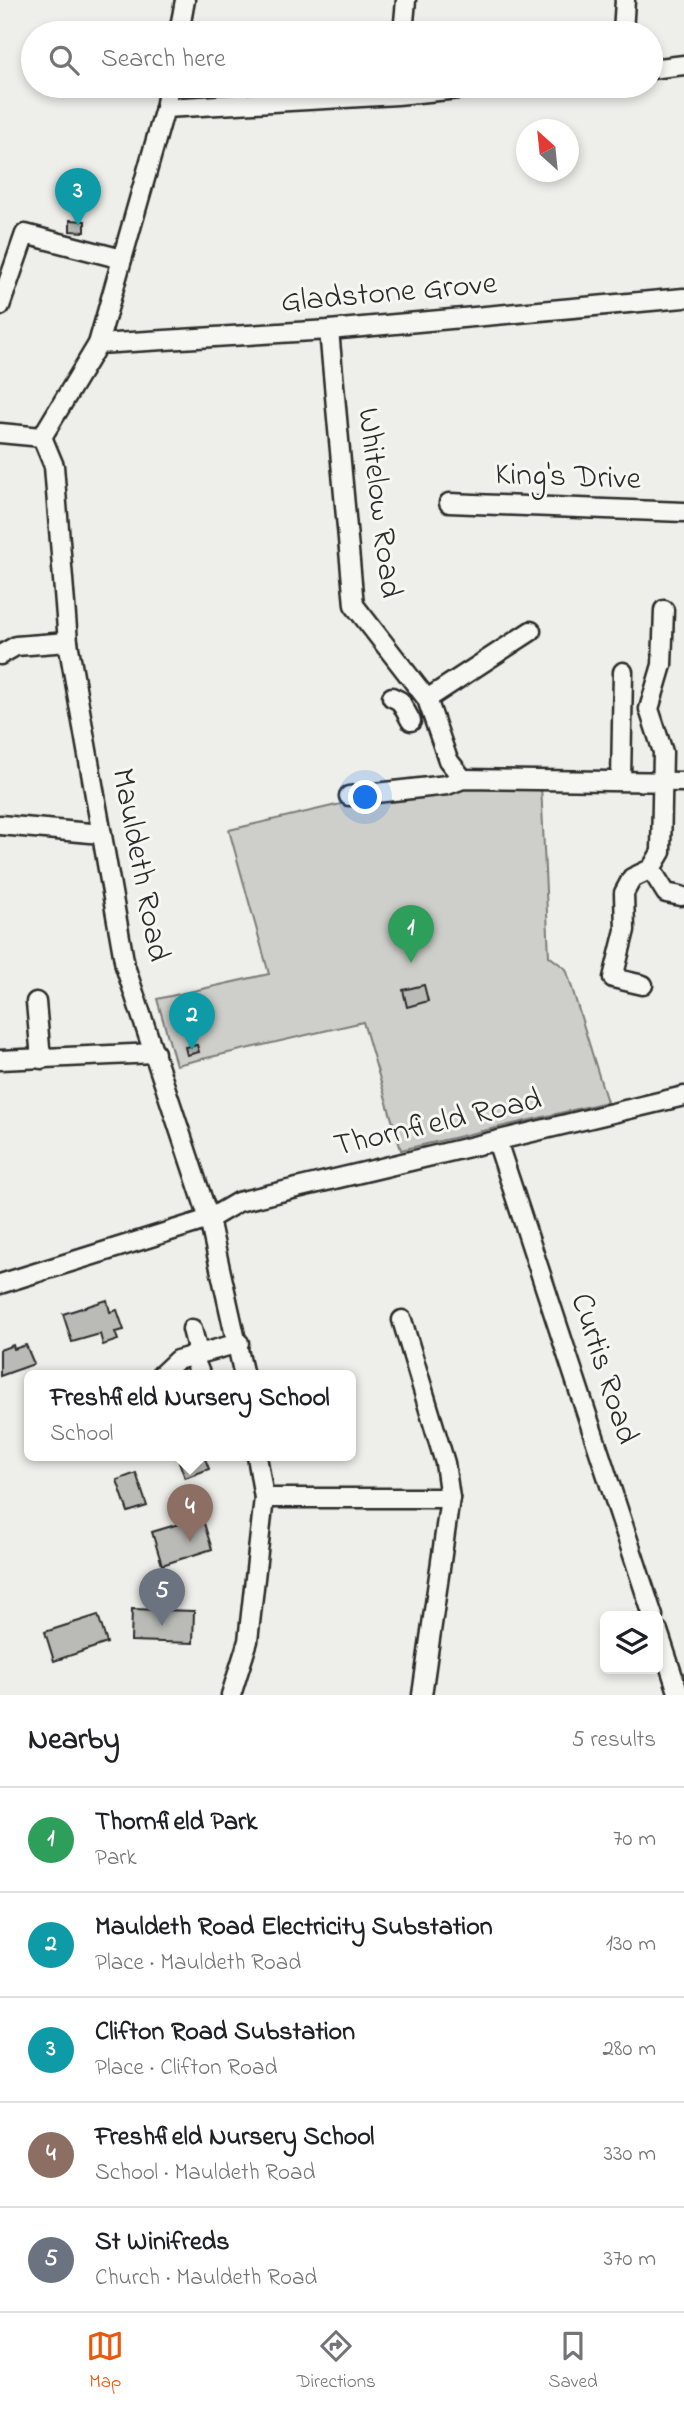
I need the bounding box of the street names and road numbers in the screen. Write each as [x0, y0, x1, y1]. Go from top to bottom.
street label: Gladstone Grove [279, 261, 500, 327]
street label: Whitelow Road [343, 405, 413, 601]
street label: King's Drive [494, 452, 642, 504]
street label: Mauldeth Road [97, 764, 181, 966]
street label: Thornfield Road [330, 1077, 546, 1171]
street label: Curtis Road [557, 1288, 649, 1450]

